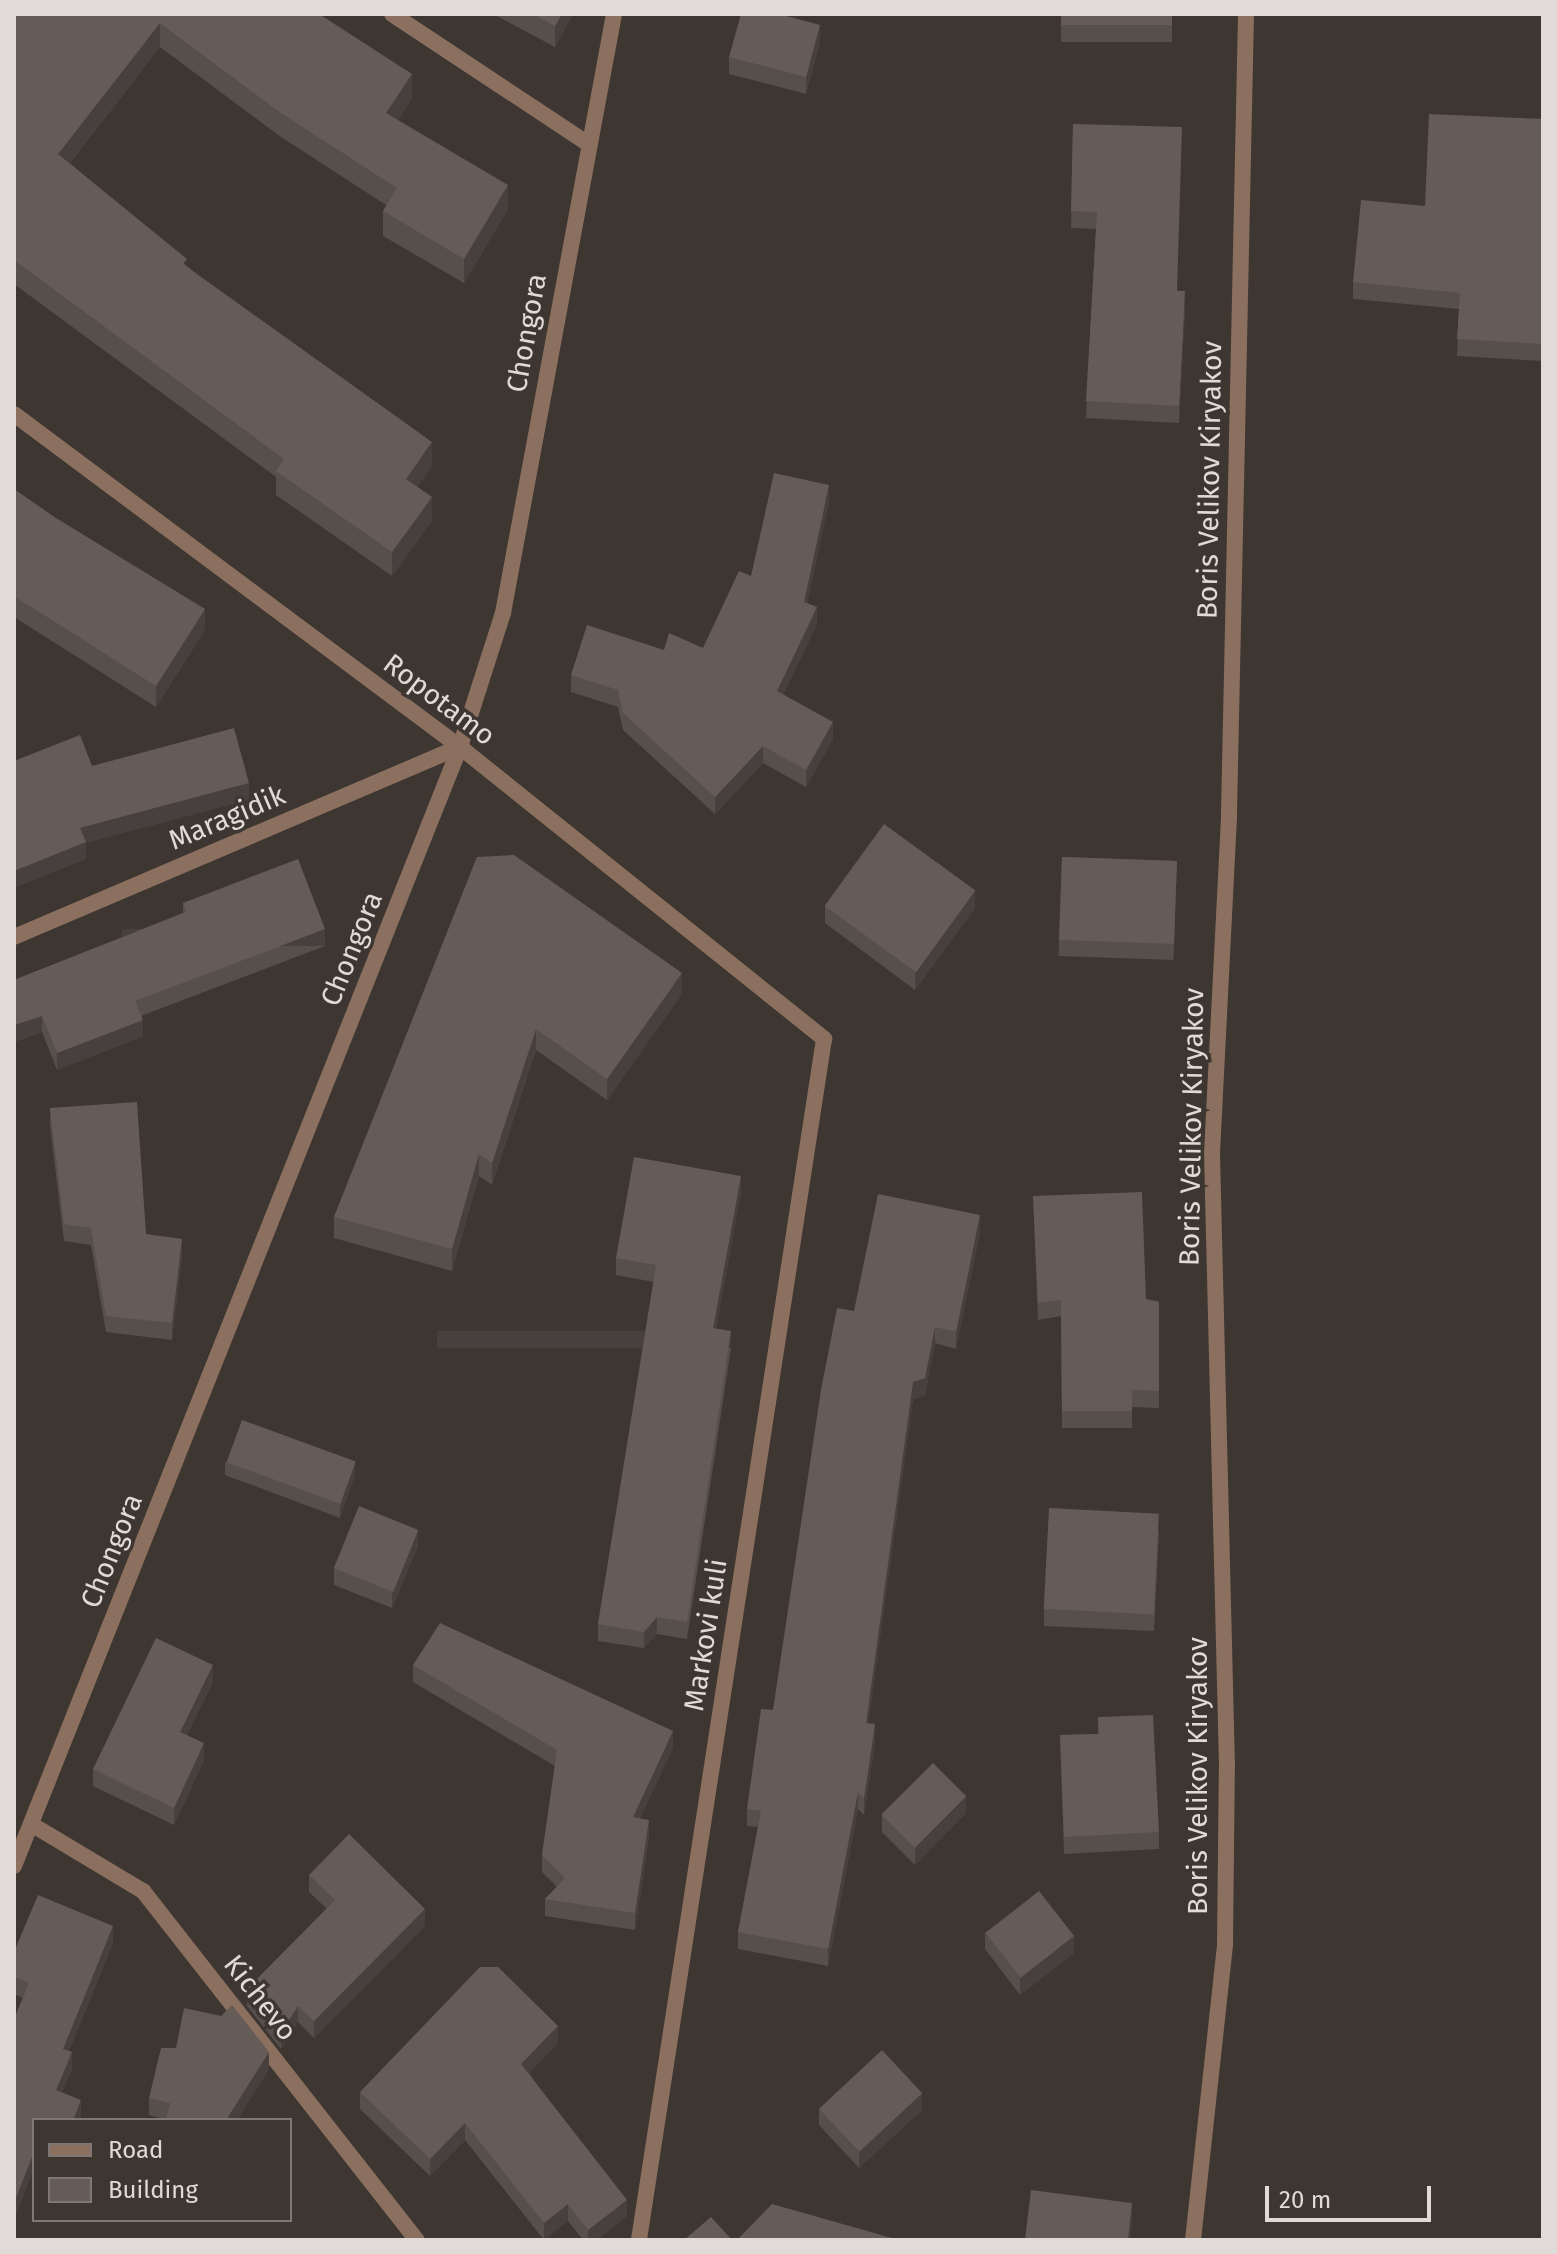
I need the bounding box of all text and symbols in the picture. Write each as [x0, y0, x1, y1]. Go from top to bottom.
street label: Chongora [500, 271, 554, 395]
street label: Boris Velikov Kiryakov [1191, 341, 1229, 619]
street label: Ropotamo [376, 647, 502, 753]
street label: Maragidik [164, 778, 290, 858]
street label: Chongora [314, 887, 390, 1011]
street label: Boris Velikov Kiryakov [1173, 988, 1211, 1266]
street label: Chongora [74, 1489, 150, 1613]
street label: Markovi kuli [677, 1556, 735, 1714]
street label: Boris Velikov Kiryakov [1181, 1637, 1215, 1915]
street label: Kichevo [216, 1949, 304, 2047]
legend [32, 2118, 292, 2222]
text: Road [108, 2136, 163, 2164]
scale bar [1269, 2170, 1435, 2220]
text: Building [108, 2176, 198, 2204]
text: 20 m [1279, 2186, 1331, 2214]

